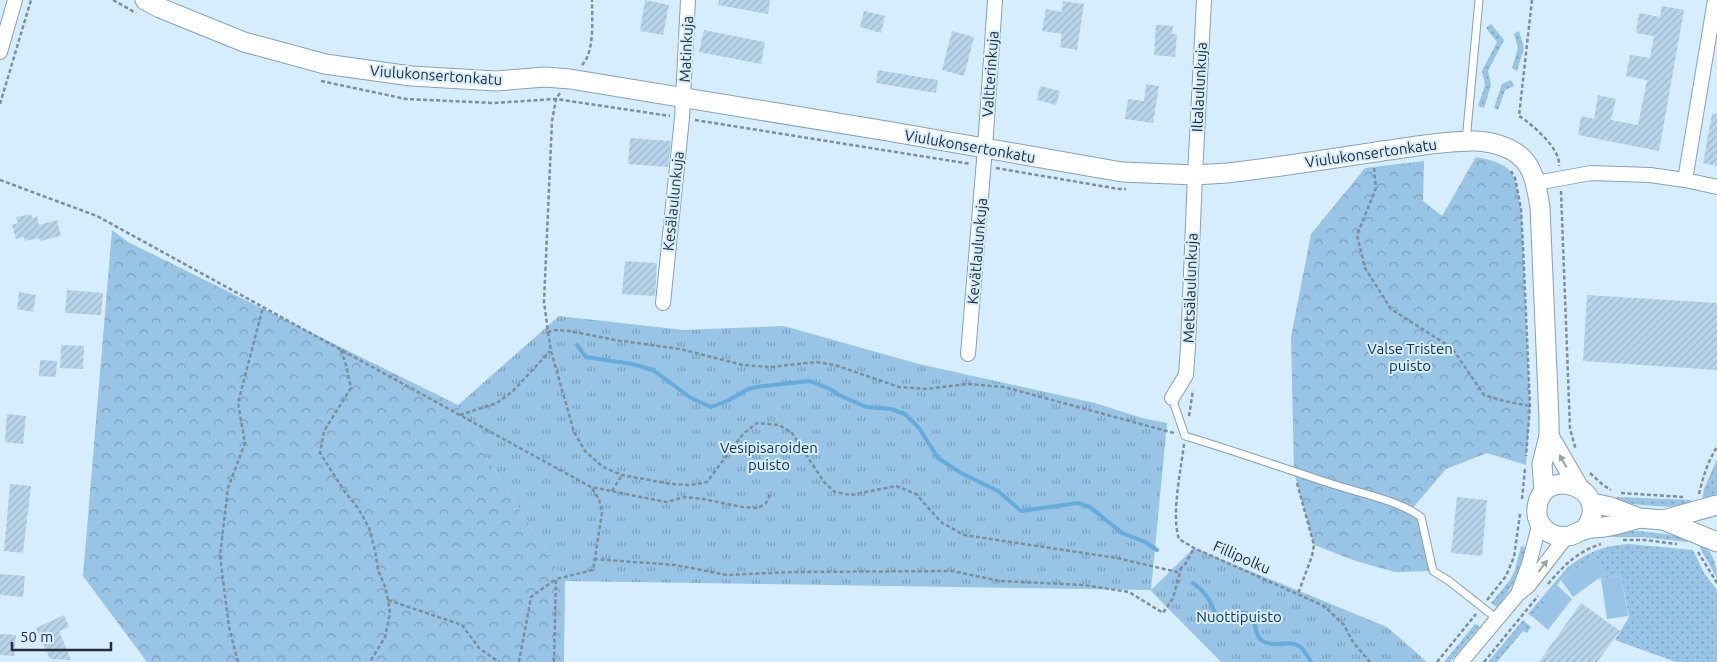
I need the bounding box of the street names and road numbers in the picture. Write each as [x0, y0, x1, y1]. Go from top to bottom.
street label: Matinkuja [676, 15, 696, 83]
street label: Valtterinkuja [979, 30, 1001, 118]
street label: Iltalaulunkuja [1188, 42, 1210, 132]
street label: Viulukonsertonkatu [369, 62, 503, 88]
street label: Viulukonsertonkatu [903, 126, 1037, 166]
street label: Viulukonsertonkatu [1304, 135, 1438, 171]
street label: Kesälaulunkuja [659, 150, 687, 252]
street label: Kevätlaulunkuja [964, 197, 990, 305]
street label: Metsälaulunkuja [1180, 233, 1200, 343]
street label: Fillipolku [1211, 537, 1273, 577]

